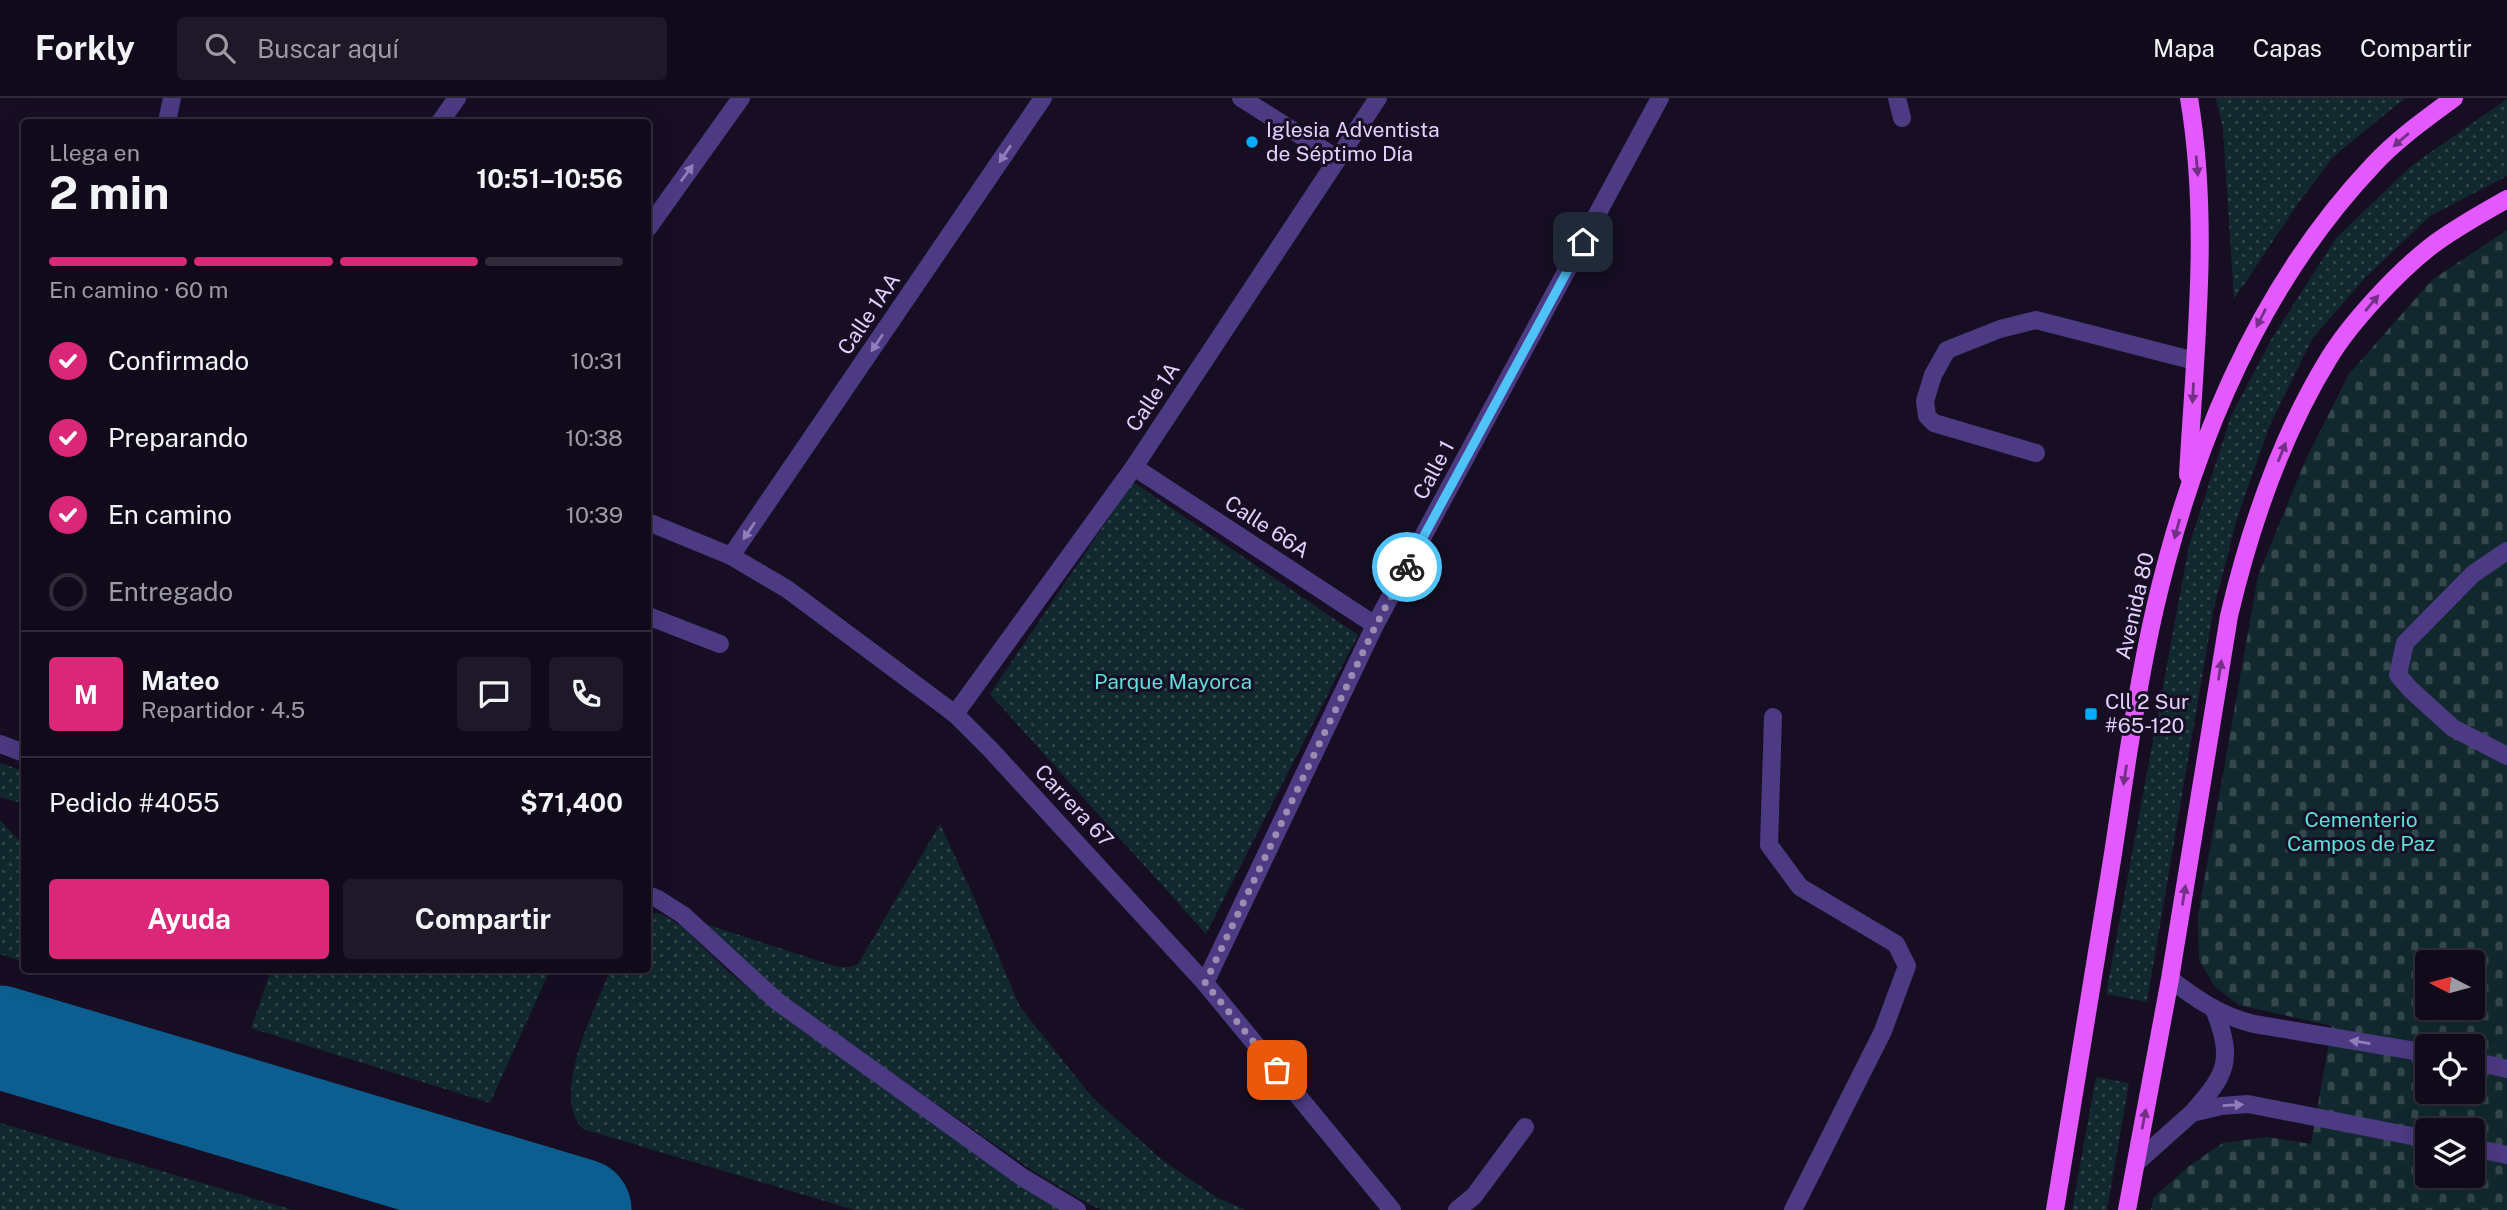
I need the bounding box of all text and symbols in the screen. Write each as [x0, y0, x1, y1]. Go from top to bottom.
search box [177, 17, 667, 80]
text: Forkly [35, 29, 135, 67]
icon: search [201, 29, 239, 67]
text: Buscar aquí [257, 33, 399, 64]
text: Mapa [2153, 34, 2215, 62]
text: Capas [2253, 34, 2322, 62]
text: Compartir [2360, 34, 2472, 62]
place label: Iglesia Adventista de Séptimo Día [1266, 117, 1440, 166]
one-way arrow [2392, 132, 2410, 148]
marker: Iglesia Adventista de Séptimo Día [1244, 134, 1260, 150]
text: Llega en [49, 139, 140, 166]
one-way arrow [999, 145, 1012, 164]
one-way arrow [2192, 155, 2203, 177]
text: 10:51–10:56 [476, 163, 623, 194]
one-way arrow [680, 164, 694, 182]
text: 2 min [49, 165, 169, 219]
pin [1553, 212, 1613, 272]
icon: home [1564, 223, 1602, 261]
street label: Calle 1AA [832, 268, 905, 359]
text: En camino · 60 m [49, 276, 229, 303]
one-way arrow [2364, 295, 2379, 312]
one-way arrow [2256, 308, 2267, 328]
one-way arrow [871, 333, 884, 352]
icon: check [49, 342, 87, 380]
text: Confirmado [108, 345, 249, 376]
text: 10:31 [571, 347, 623, 374]
street label: Calle 1A [1120, 357, 1185, 436]
one-way arrow [2187, 382, 2198, 404]
icon: check [49, 419, 87, 457]
text: Preparando [108, 422, 248, 453]
text: 10:38 [565, 424, 623, 451]
street label: Calle 1 [1408, 436, 1459, 504]
one-way arrow [2277, 442, 2288, 463]
street label: Calle 66A [1220, 490, 1314, 563]
icon: check [49, 496, 87, 534]
text: En camino [108, 499, 232, 530]
text: 10:39 [566, 501, 623, 528]
one-way arrow [2171, 518, 2182, 540]
one-way arrow [743, 521, 756, 540]
courier [1372, 532, 1442, 602]
icon: bike [1388, 548, 1426, 586]
street label: Avenida 80 [2110, 550, 2159, 662]
text: Entregado [108, 576, 233, 607]
button: chat [457, 657, 531, 731]
button: phone [549, 657, 623, 731]
one-way arrow [2215, 659, 2226, 681]
text: Mateo [141, 665, 219, 696]
park label: Parque Mayorca [1094, 669, 1252, 694]
text: M [74, 679, 98, 710]
place label: Cll 2 Sur #65-120 [2105, 689, 2189, 738]
text: Repartidor · 4.5 [141, 696, 305, 723]
marker: Cll 2 Sur #65-120 [2083, 706, 2099, 722]
street label: Carrera 67 [1030, 759, 1119, 852]
one-way arrow [2119, 764, 2130, 786]
text: Pedido #4055 [49, 787, 220, 818]
text: $71,400 [520, 787, 623, 818]
park label: Cementerio Campos de Paz [2287, 807, 2435, 856]
button: Ayuda [49, 879, 329, 959]
button: Compartir [343, 879, 623, 959]
one-way arrow [2179, 884, 2190, 906]
north arrow [2415, 950, 2485, 1020]
map controls [2415, 950, 2485, 1188]
button: locate [2415, 1034, 2485, 1104]
one-way arrow [2349, 1036, 2371, 1047]
pin [1247, 1040, 1307, 1100]
icon: bag [1258, 1051, 1296, 1089]
one-way arrow [2222, 1099, 2244, 1110]
one-way arrow [2139, 1108, 2150, 1130]
button: layers [2415, 1118, 2485, 1188]

